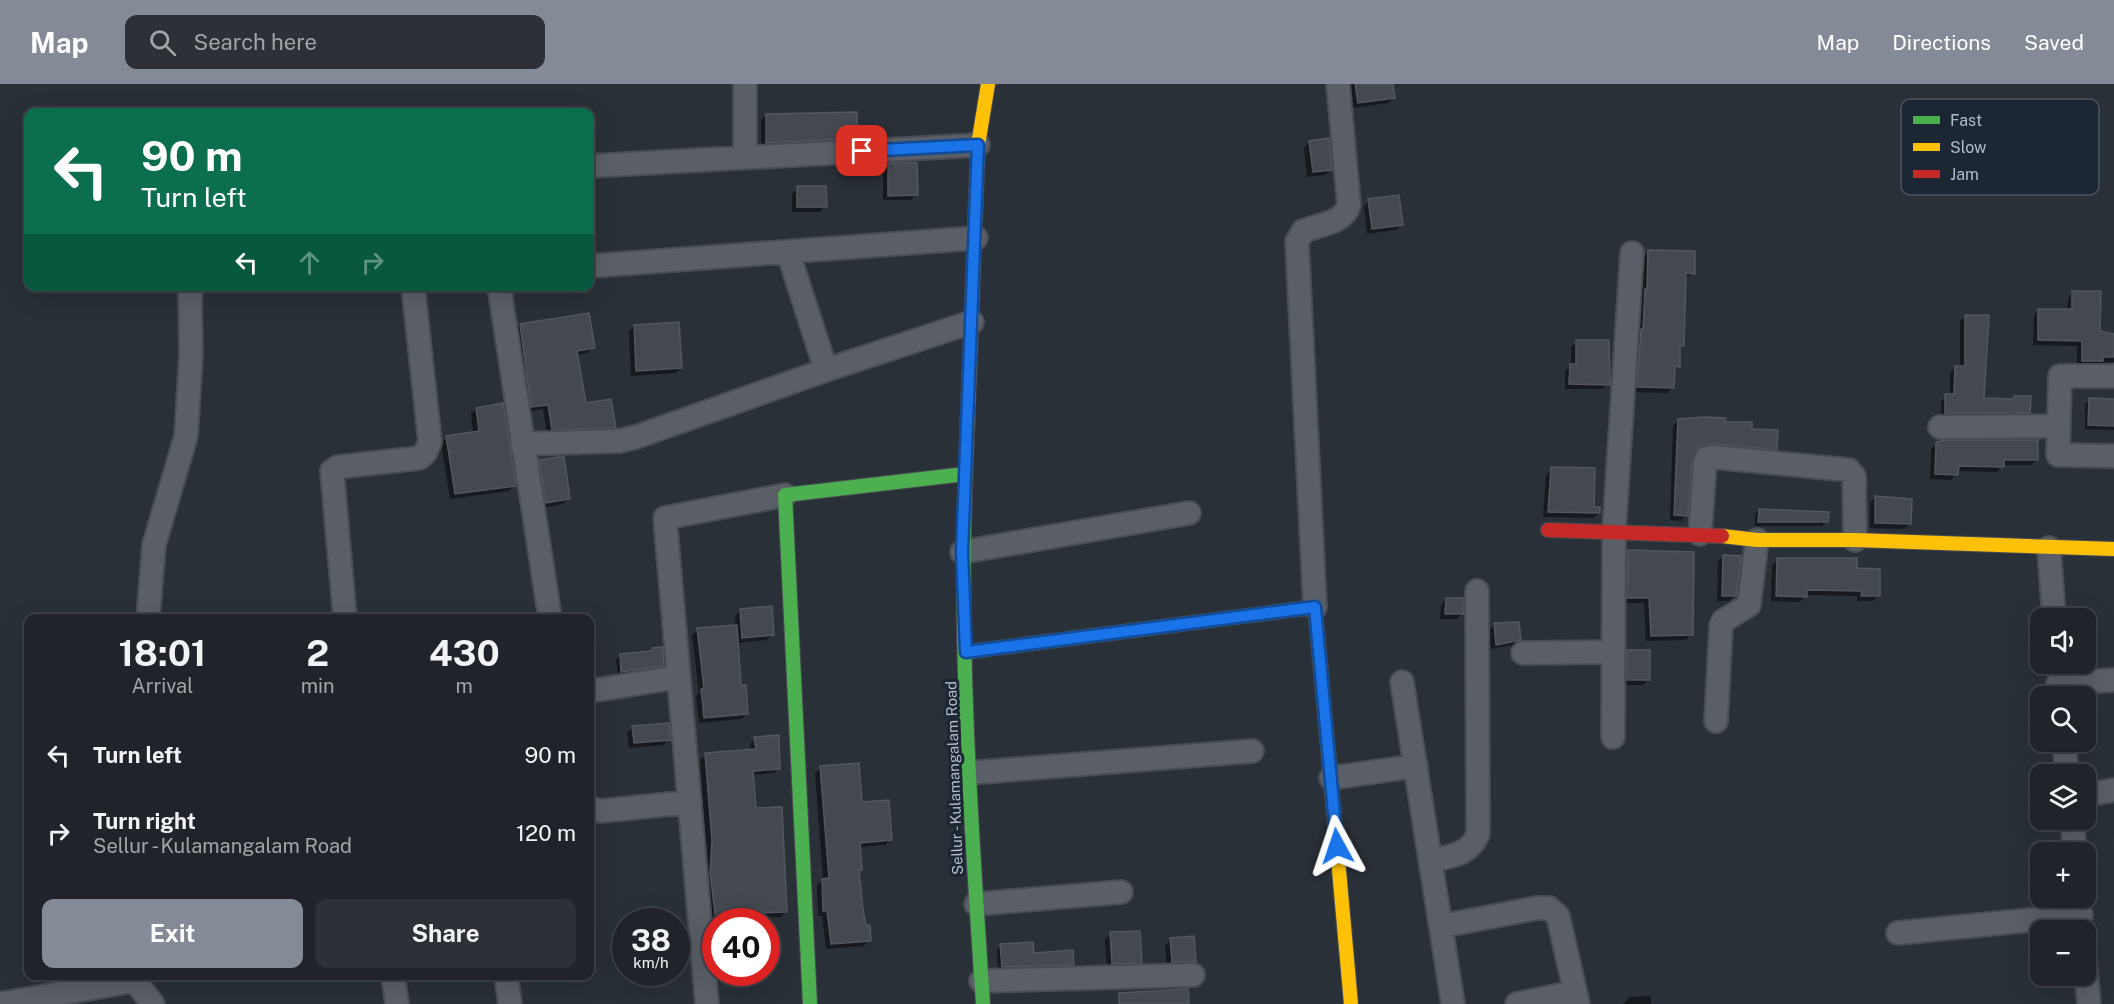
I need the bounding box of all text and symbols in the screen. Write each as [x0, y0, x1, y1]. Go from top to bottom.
search box [125, 15, 545, 69]
text: Map [30, 26, 89, 59]
icon: search [146, 26, 179, 59]
text: Search here [194, 29, 317, 55]
text: Map [1817, 30, 1859, 55]
text: Directions [1892, 30, 1991, 55]
text: Saved [2024, 30, 2084, 55]
legend [1901, 99, 2099, 195]
text: Fast [1950, 111, 1982, 130]
pin [836, 125, 887, 176]
text: 90 m [141, 131, 243, 180]
icon: left [42, 132, 120, 210]
icon: arrive [845, 134, 878, 167]
text: Slow [1950, 138, 1987, 157]
text: Jam [1950, 165, 1979, 184]
text: Turn left [141, 181, 247, 213]
icon: left [230, 246, 263, 279]
icon: ahead [293, 246, 326, 279]
icon: right [356, 246, 389, 279]
map controls [2030, 608, 2096, 986]
button: sound [2030, 608, 2096, 674]
text: 18:01 [118, 632, 206, 674]
text: 2 [306, 632, 329, 674]
text: 430 [429, 632, 500, 674]
text: Arrival [131, 674, 193, 698]
text: min [301, 674, 335, 698]
text: m [456, 674, 473, 698]
street label: Sellur - Kulamangalam Road [942, 681, 966, 875]
button: search [2030, 686, 2096, 752]
icon: left [42, 739, 75, 772]
text: Turn left [93, 742, 182, 768]
text: 90 m [525, 742, 576, 768]
button: layers [2030, 764, 2096, 830]
text: Turn right [93, 808, 196, 834]
position arrow [1305, 814, 1369, 878]
icon: right [42, 817, 75, 850]
text: 120 m [516, 820, 576, 846]
text: Sellur - Kulamangalam Road [93, 834, 352, 858]
button: + [2030, 842, 2096, 908]
button: Exit [42, 899, 303, 968]
button: Share [315, 899, 576, 968]
speed limit sign: 40 [702, 908, 780, 986]
button: − [2030, 920, 2096, 986]
text: 38 [631, 922, 671, 958]
text: km/h [633, 954, 669, 971]

